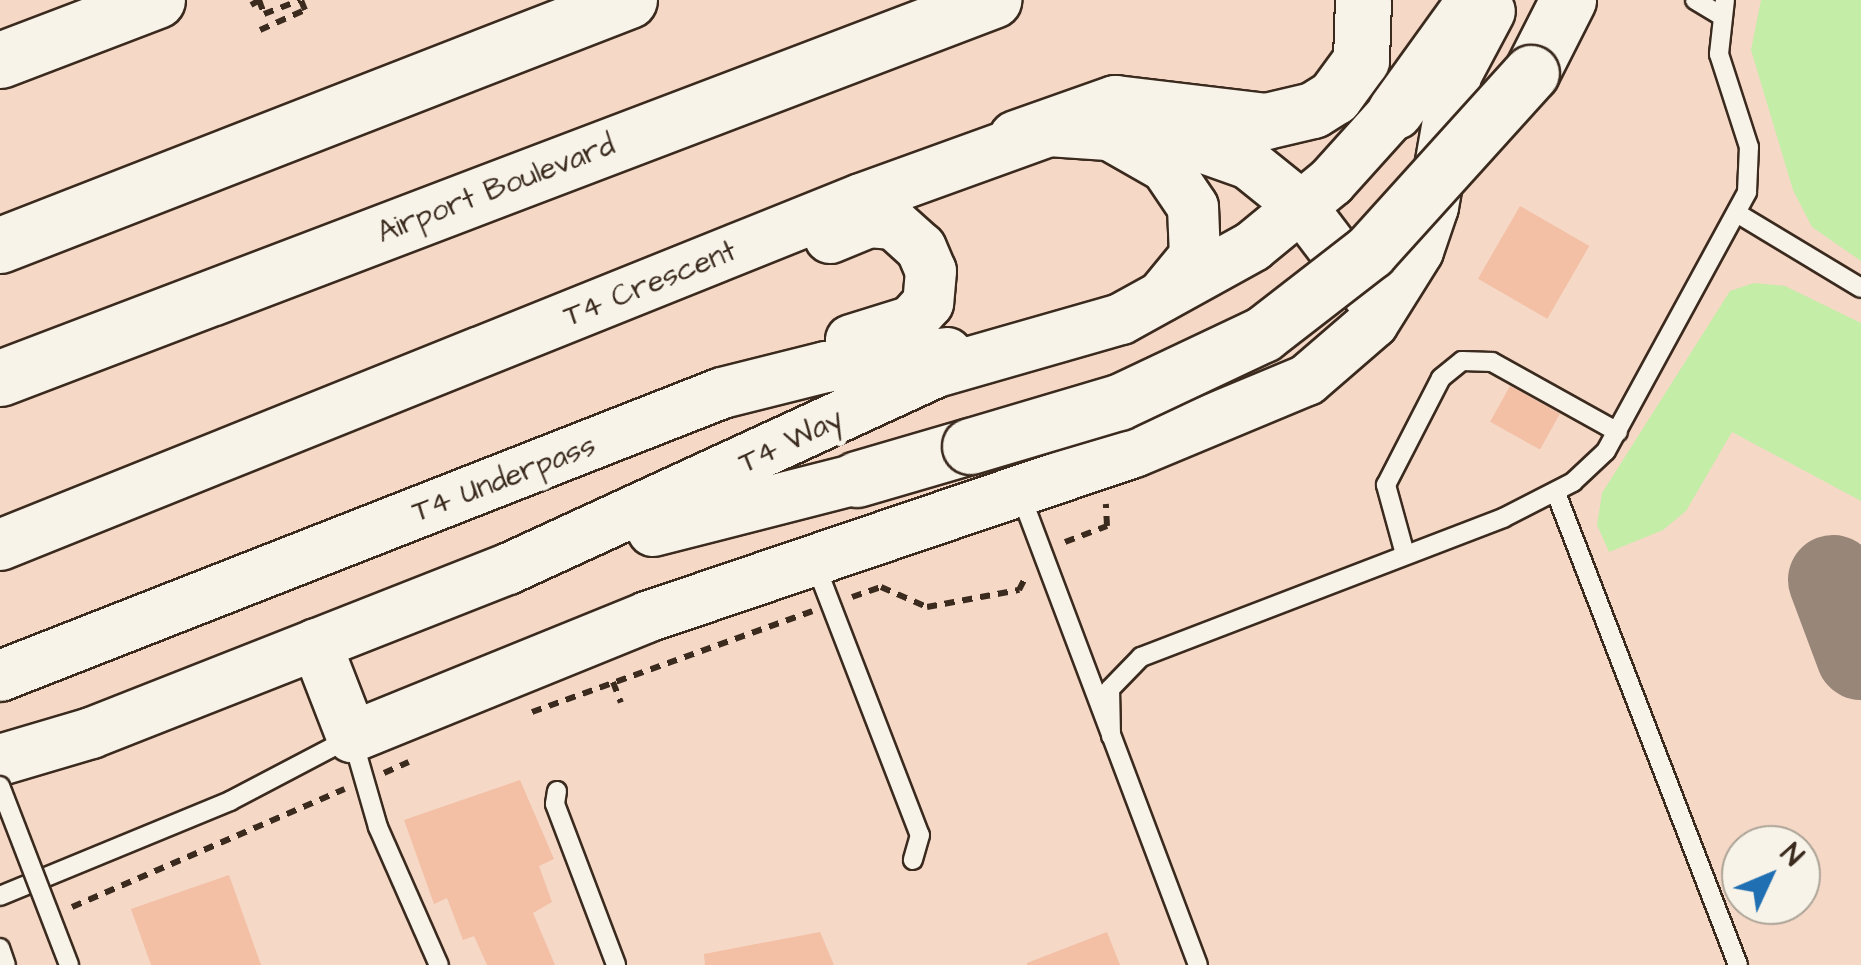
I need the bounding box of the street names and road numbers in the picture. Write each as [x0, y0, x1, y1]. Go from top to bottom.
street label: Airport Boulevard [372, 127, 620, 251]
street label: T4 Crescent [559, 233, 741, 335]
street label: T4 Way [733, 400, 849, 482]
street label: T4 Underpass [407, 428, 601, 530]

